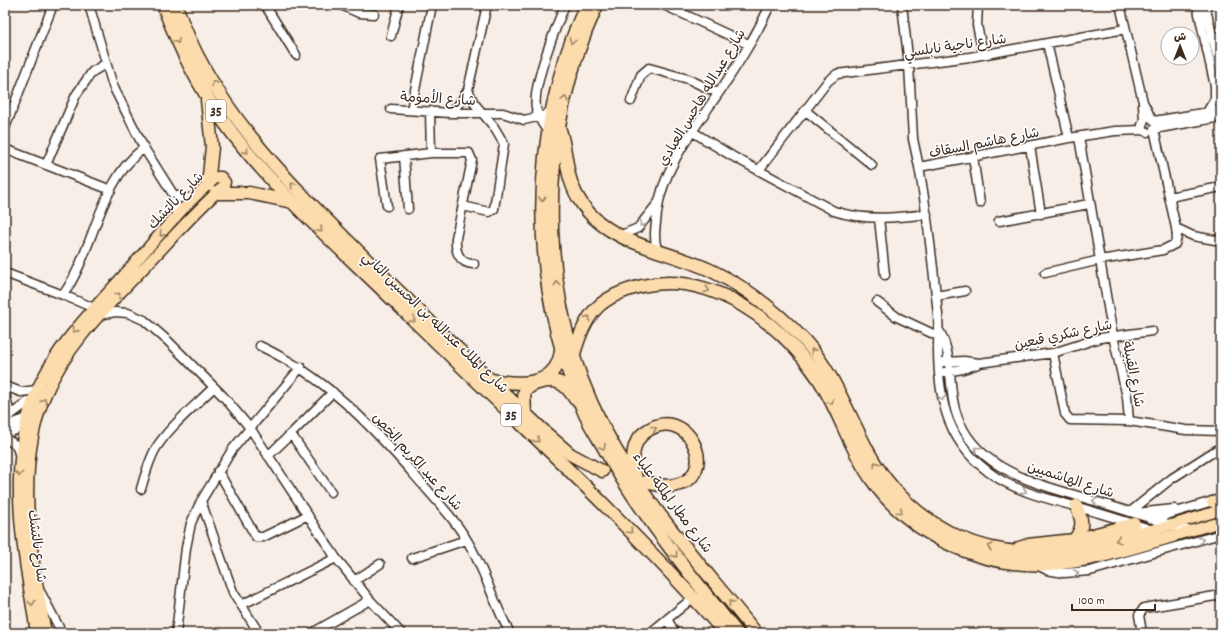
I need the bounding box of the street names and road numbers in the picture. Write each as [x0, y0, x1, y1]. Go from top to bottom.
street label: شارع عبدالله هاجس العبادي [654, 26, 752, 170]
street label: شارع ناجية نابلسي [903, 30, 1008, 65]
street label: شارع الأمومة [400, 87, 476, 112]
road number: 35 [206, 100, 226, 122]
street label: شارع هاشم السقاف [927, 123, 1041, 164]
street label: شارع نالتشك [144, 168, 209, 235]
street label: شارع الملك عبدالله بن الحسين الثاني [356, 248, 512, 400]
street label: شارع شكري قبعين [1012, 316, 1114, 356]
street label: شارع القبيلة [1116, 339, 1148, 409]
road number: 35 [501, 404, 521, 426]
street label: شارع عبد الكريم الخص [367, 409, 466, 516]
street label: شارع مطار الملكة علياء [627, 448, 716, 558]
street label: شارع الهاشميين [1024, 457, 1116, 504]
street label: شارع نالتشك [22, 509, 50, 584]

